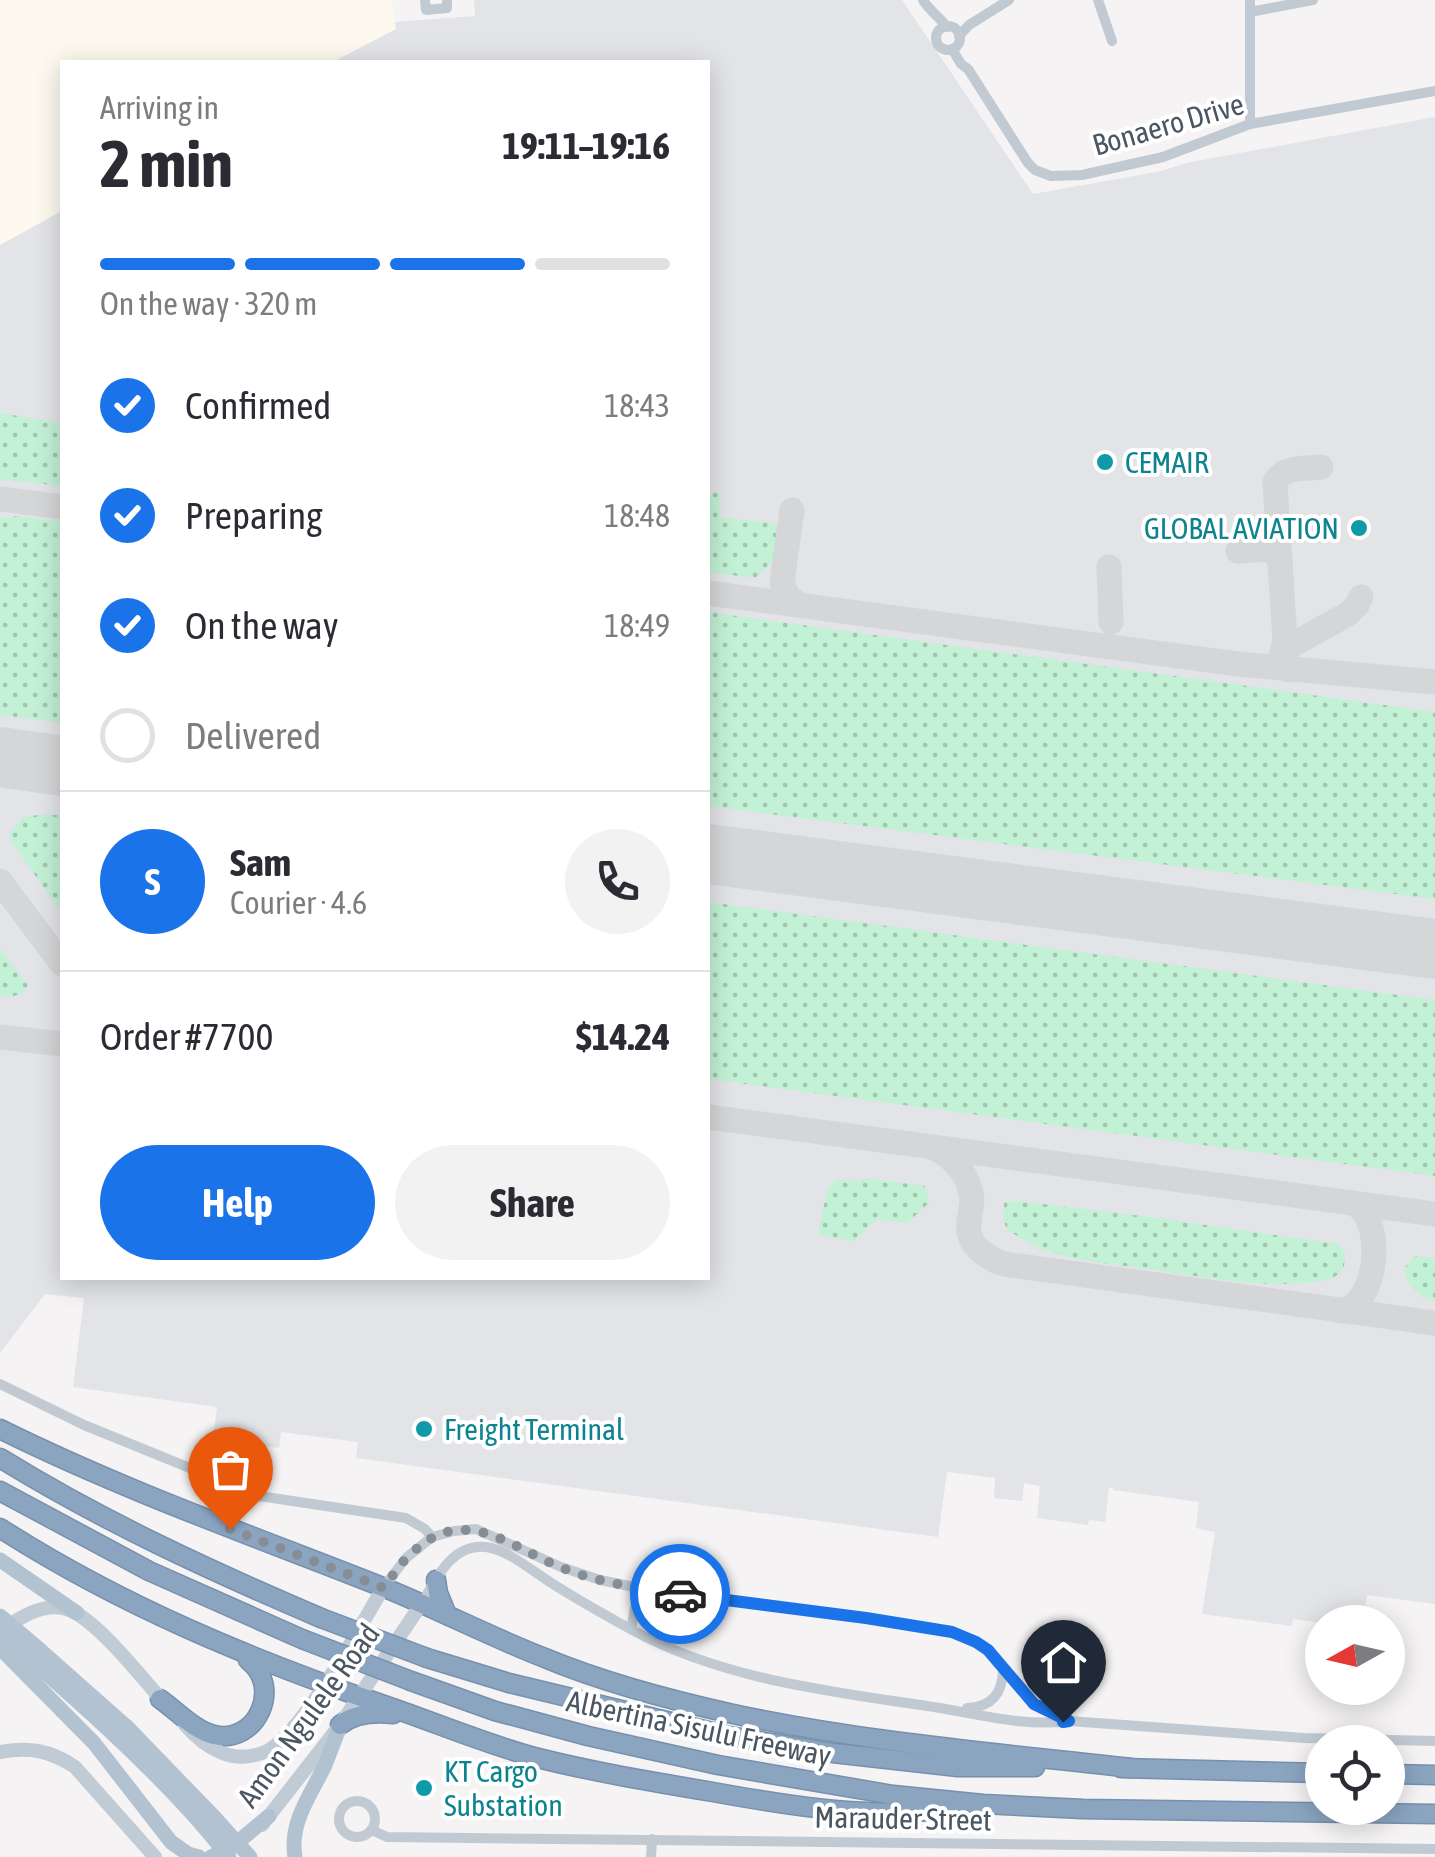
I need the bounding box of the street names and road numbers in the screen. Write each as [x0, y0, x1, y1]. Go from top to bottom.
street label: Bonaero Drive [1088, 86, 1248, 162]
street label: Amon Ngulele Road [230, 1617, 386, 1813]
street label: Albertina Sisulu Freeway [564, 1683, 834, 1773]
street label: Marauder Street [814, 1799, 992, 1837]

